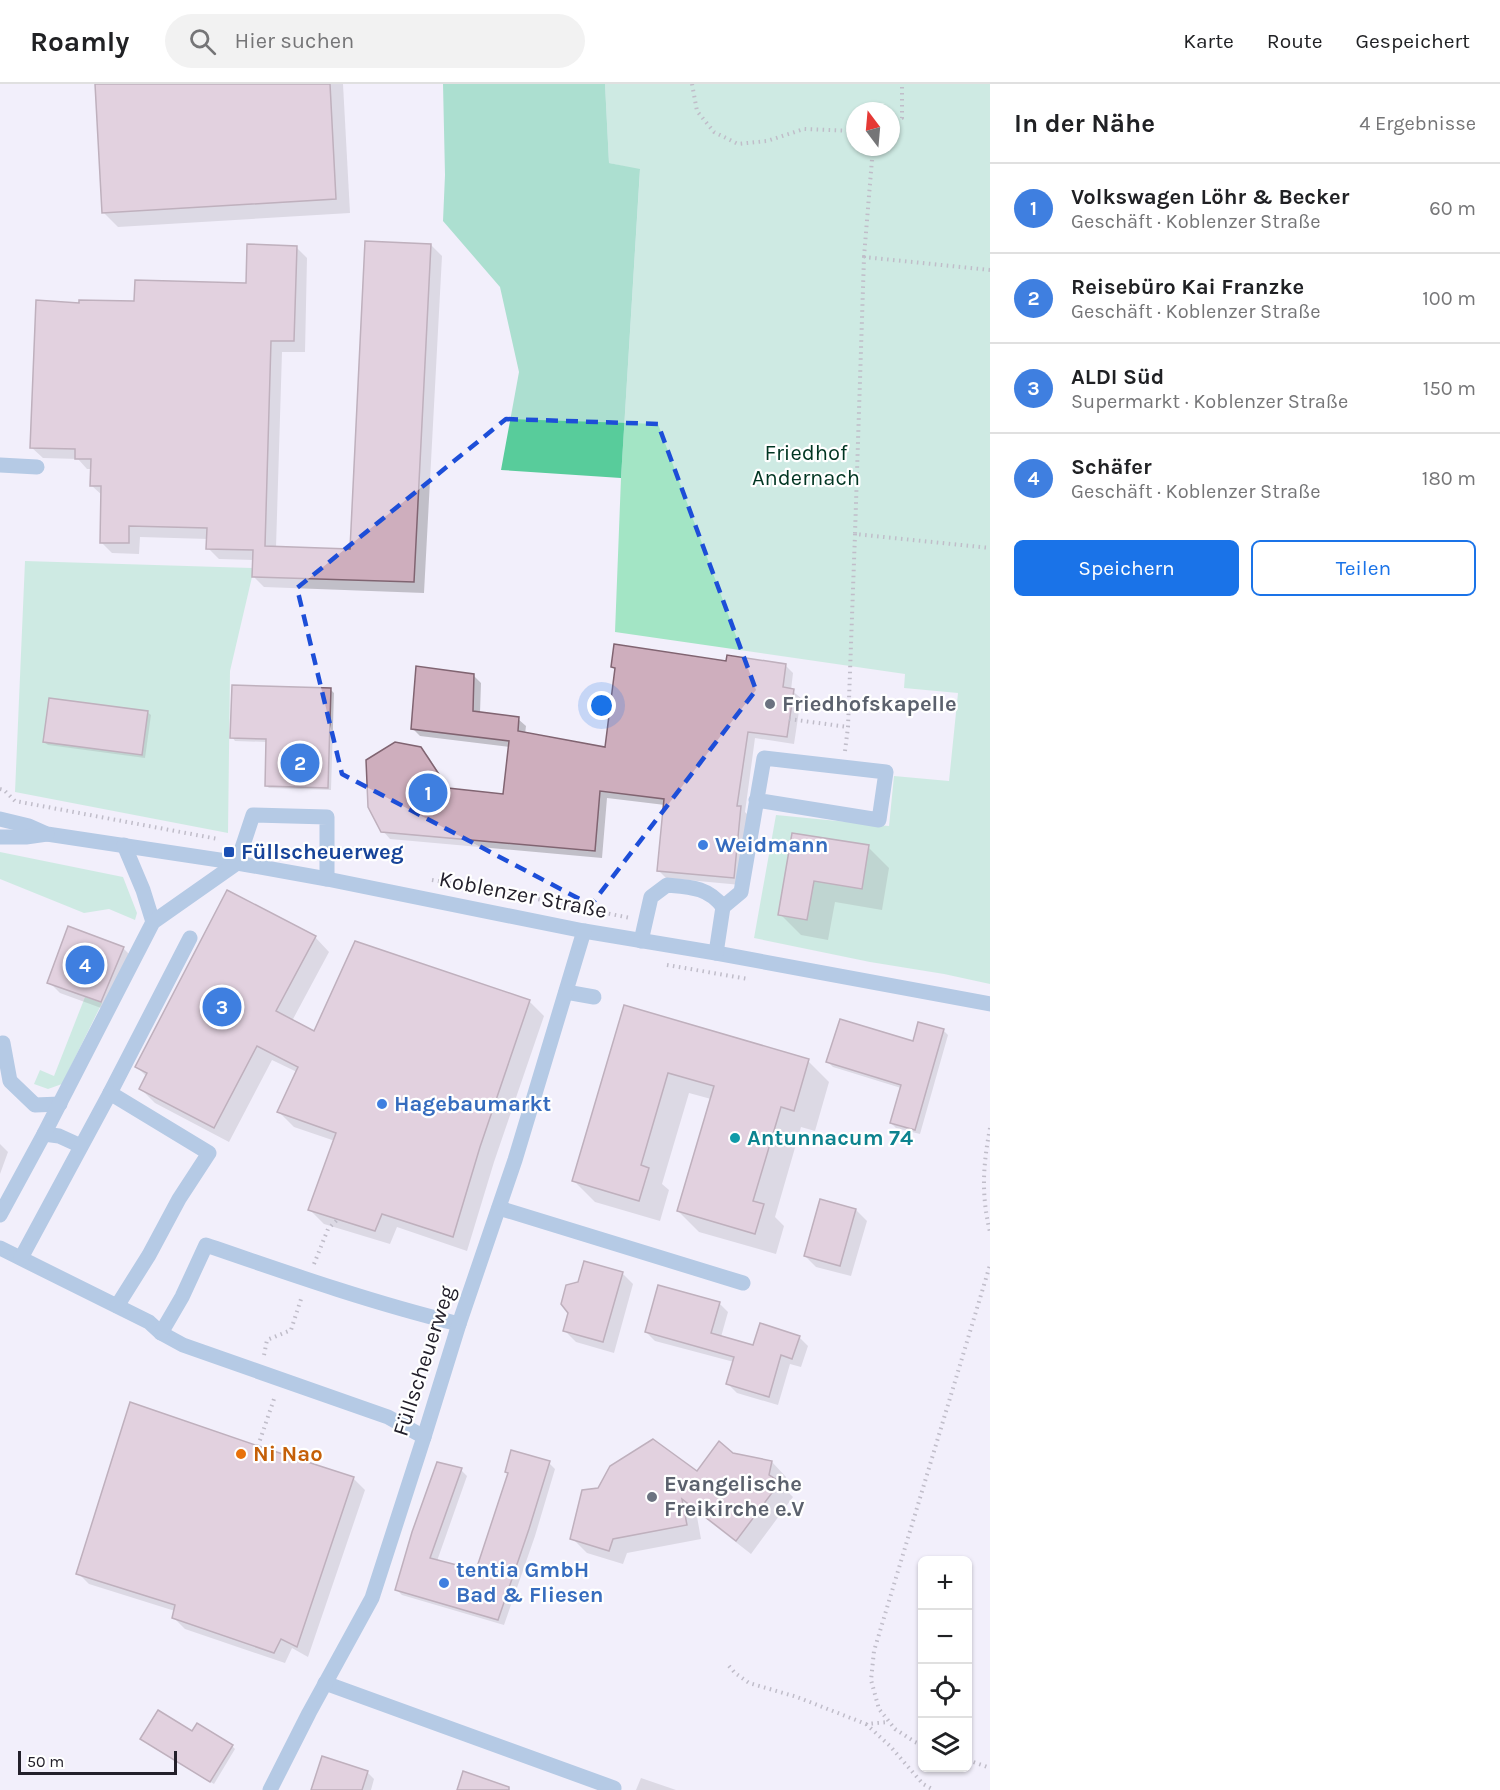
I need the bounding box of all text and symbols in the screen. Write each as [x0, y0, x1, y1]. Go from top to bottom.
search box [165, 14, 585, 68]
text: Roamly [30, 25, 129, 58]
icon: search [186, 25, 219, 58]
text: Hier suchen [234, 28, 354, 54]
text: Karte [1183, 29, 1234, 53]
text: Route [1267, 29, 1323, 53]
text: Gespeichert [1356, 29, 1470, 53]
north arrow [846, 102, 900, 156]
text: In der Nähe [1014, 108, 1155, 139]
text: 4 Ergebnisse [1359, 112, 1476, 135]
text: Volkswagen Löhr & Becker [1071, 184, 1349, 210]
text: 1 [1030, 197, 1037, 220]
text: 60 m [1429, 197, 1476, 220]
text: Geschäft · Koblenzer Straße [1071, 210, 1321, 233]
text: Reisebüro Kai Franzke [1071, 274, 1304, 300]
text: 2 [1027, 287, 1040, 310]
text: 100 m [1422, 287, 1476, 310]
text: Geschäft · Koblenzer Straße [1071, 300, 1321, 323]
text: ALDI Süd [1071, 364, 1164, 390]
text: 3 [1027, 377, 1040, 400]
text: 150 m [1423, 377, 1476, 400]
text: Supermarkt · Koblenzer Straße [1071, 390, 1348, 413]
park label: Friedhof Andernach [752, 440, 860, 491]
text: Schäfer [1071, 454, 1152, 480]
text: 4 [1028, 467, 1039, 490]
text: 180 m [1422, 467, 1476, 490]
text: Geschäft · Koblenzer Straße [1071, 480, 1321, 503]
button: Speichern [1014, 540, 1239, 596]
button: Teilen [1251, 540, 1476, 596]
your location [587, 691, 616, 720]
place label: Friedhofskapelle [782, 691, 957, 717]
marker: Friedhofskapelle [763, 697, 777, 711]
pin: 2 [280, 740, 320, 786]
pin: 1 [408, 770, 448, 816]
place label: Weidmann [715, 832, 829, 858]
marker: Weidmann [696, 838, 710, 852]
place label: Füllscheuerweg [241, 839, 404, 865]
marker: Füllscheuerweg [222, 845, 236, 859]
street label: Koblenzer Straße [437, 866, 609, 924]
pin: 4 [66, 942, 104, 988]
pin: 3 [202, 984, 242, 1030]
place label: Hagebaumarkt [394, 1091, 551, 1117]
marker: Hagebaumarkt [375, 1097, 389, 1111]
place label: Antunnacum 74 [747, 1125, 913, 1151]
marker: Antunnacum 74 [728, 1131, 742, 1145]
street label: Füllscheuerweg [387, 1282, 461, 1439]
place label: Ni Nao [253, 1441, 323, 1467]
marker: Ni Nao [234, 1447, 248, 1461]
place label: Evangelische Freikirche e.V [664, 1471, 805, 1522]
marker: Evangelische Freikirche e.V [645, 1490, 659, 1504]
map controls [918, 1556, 972, 1772]
button: + [918, 1556, 972, 1610]
place label: tentia GmbH Bad & Fliesen [456, 1557, 604, 1608]
marker: tentia GmbH Bad & Fliesen [437, 1576, 451, 1590]
button: − [918, 1610, 972, 1664]
button: locate [918, 1664, 972, 1718]
button: layers [918, 1718, 972, 1772]
scale bar [18, 1748, 177, 1776]
text: 50 m [27, 1752, 64, 1771]

